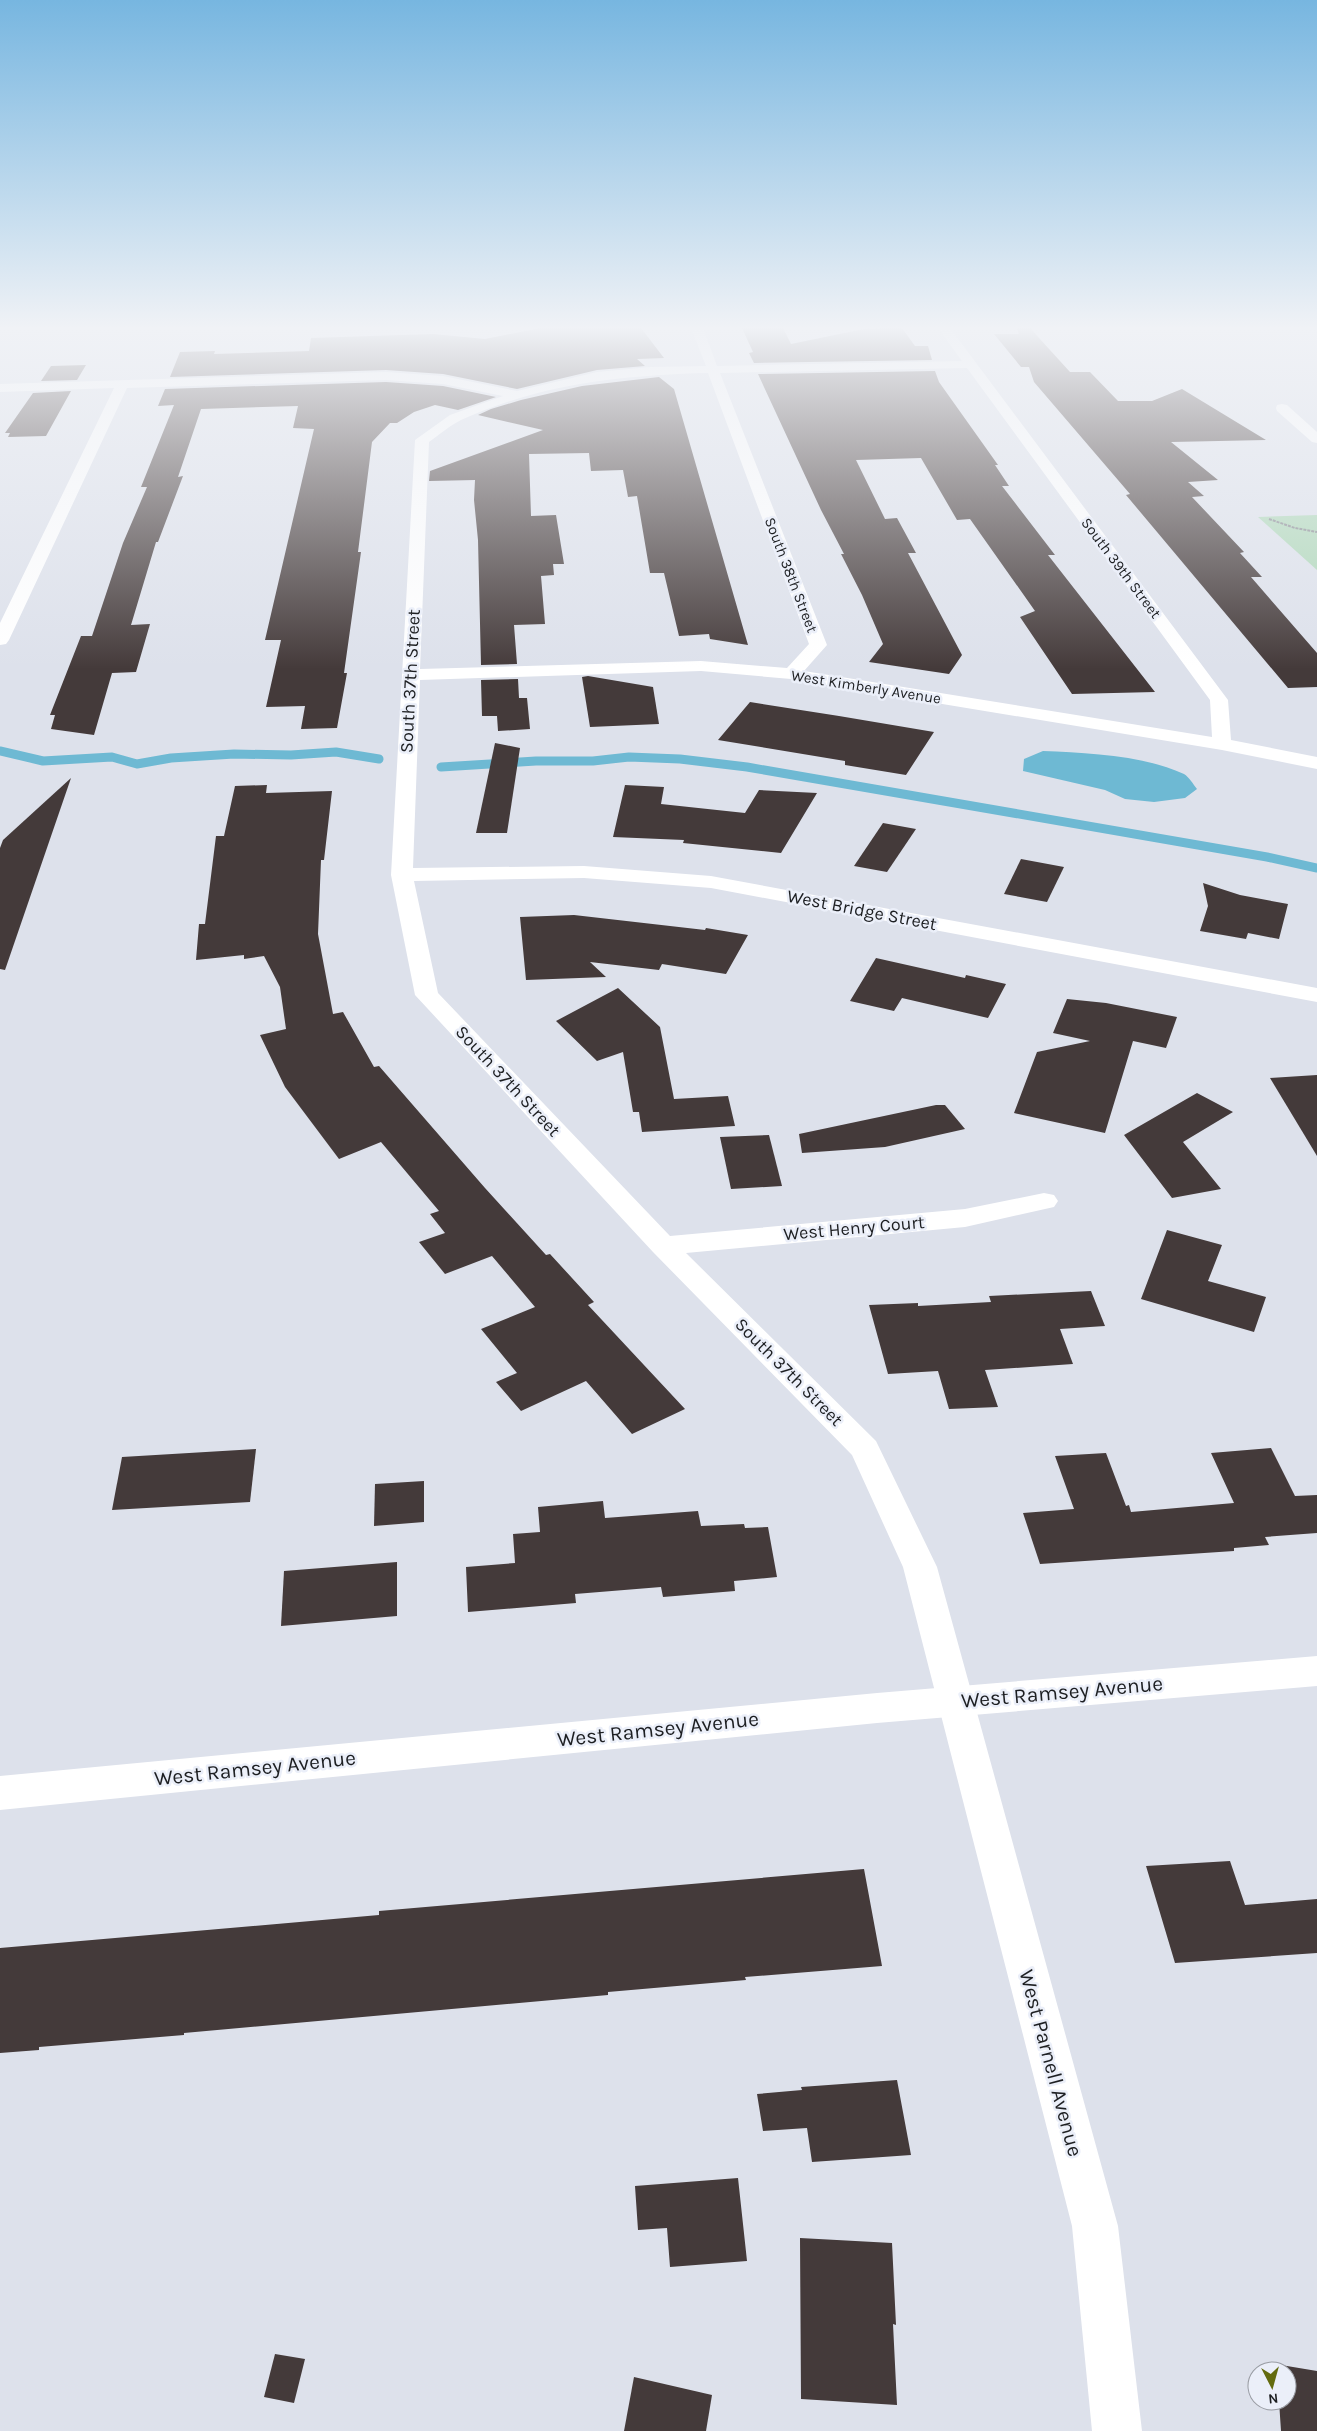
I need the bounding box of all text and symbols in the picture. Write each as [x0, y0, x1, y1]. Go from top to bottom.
street label: South 39th Street [1077, 514, 1165, 622]
street label: South 38th Street [761, 515, 821, 636]
street label: South 37th Street [395, 608, 425, 753]
street label: West Kimberly Avenue [790, 666, 942, 708]
street label: West Bridge Street [785, 885, 939, 935]
street label: South 37th Street [451, 1021, 565, 1141]
street label: West Henry Court [783, 1211, 926, 1245]
street label: South 37th Street [730, 1313, 848, 1431]
street label: West Ramsey Avenue [960, 1671, 1164, 1713]
street label: West Ramsey Avenue [556, 1706, 760, 1752]
street label: West Ramsey Avenue [153, 1745, 357, 1791]
street label: West Parnell Avenue [1014, 1967, 1088, 2159]
north arrow [1247, 2361, 1297, 2411]
text: N [1267, 2389, 1279, 2407]

